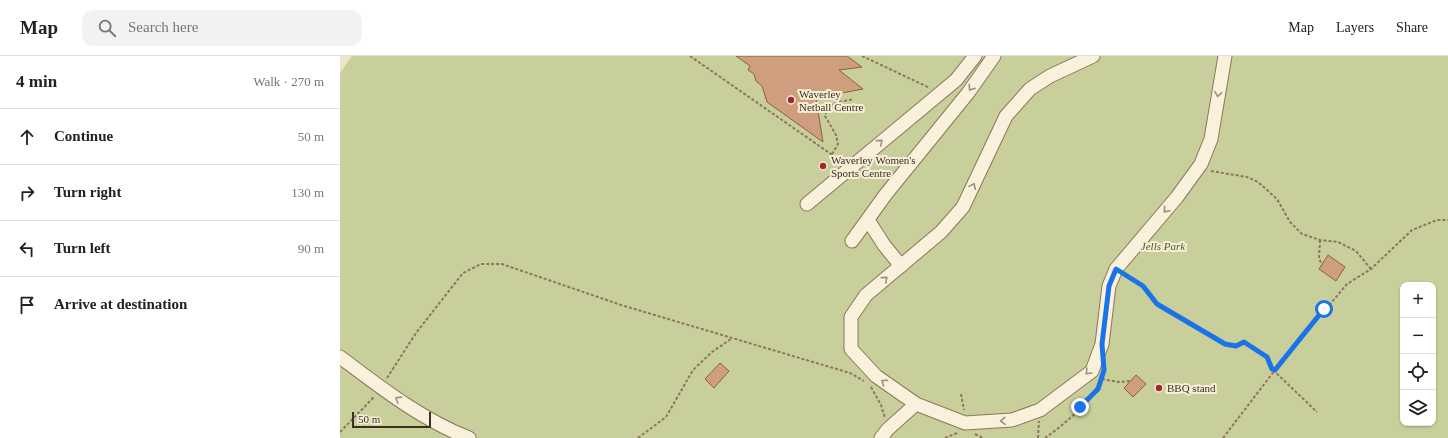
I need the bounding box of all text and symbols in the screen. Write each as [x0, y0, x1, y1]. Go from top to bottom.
search box [82, 10, 362, 46]
text: Map [20, 17, 58, 38]
icon: search [96, 17, 118, 39]
text: Search here [128, 19, 198, 35]
text: Map [1288, 20, 1314, 35]
text: Layers [1336, 20, 1374, 35]
text: Share [1396, 20, 1428, 35]
text: 4 min [16, 72, 57, 91]
text: Walk · 270 m [253, 74, 324, 89]
one-way arrow [968, 84, 976, 91]
place label: Waverley Netball Centre [799, 88, 864, 113]
one-way arrow [1214, 91, 1223, 98]
marker: Waverley Netball Centre [786, 95, 796, 105]
icon: ahead [16, 126, 38, 148]
text: Continue [54, 128, 113, 144]
text: 50 m [298, 129, 324, 144]
one-way arrow [876, 140, 883, 147]
place label: Waverley Women's Sports Centre [831, 154, 916, 179]
marker: Waverley Women's Sports Centre [818, 161, 828, 171]
icon: right [16, 182, 38, 204]
one-way arrow [968, 182, 976, 190]
text: Turn right [54, 184, 121, 200]
text: 130 m [291, 185, 324, 200]
one-way arrow [1163, 205, 1171, 213]
icon: left [16, 238, 38, 260]
text: Turn left [54, 240, 111, 256]
park label: Jells Park [1141, 240, 1186, 252]
text: 90 m [298, 241, 324, 256]
one-way arrow [881, 276, 888, 283]
map controls [1400, 282, 1436, 426]
button: + [1400, 282, 1436, 318]
icon: arrive [16, 294, 38, 316]
text: Arrive at destination [54, 296, 187, 312]
route start [1315, 300, 1333, 318]
button: − [1400, 318, 1436, 354]
button: locate [1400, 354, 1436, 390]
one-way arrow [1086, 367, 1093, 375]
one-way arrow [881, 379, 888, 386]
place label: BBQ stand [1167, 382, 1216, 394]
marker: BBQ stand [1154, 383, 1164, 393]
button: layers [1400, 390, 1436, 426]
one-way arrow [395, 396, 402, 403]
route end [1071, 398, 1089, 416]
scale bar [352, 410, 431, 429]
text: 50 m [358, 413, 380, 425]
one-way arrow [1000, 416, 1006, 425]

